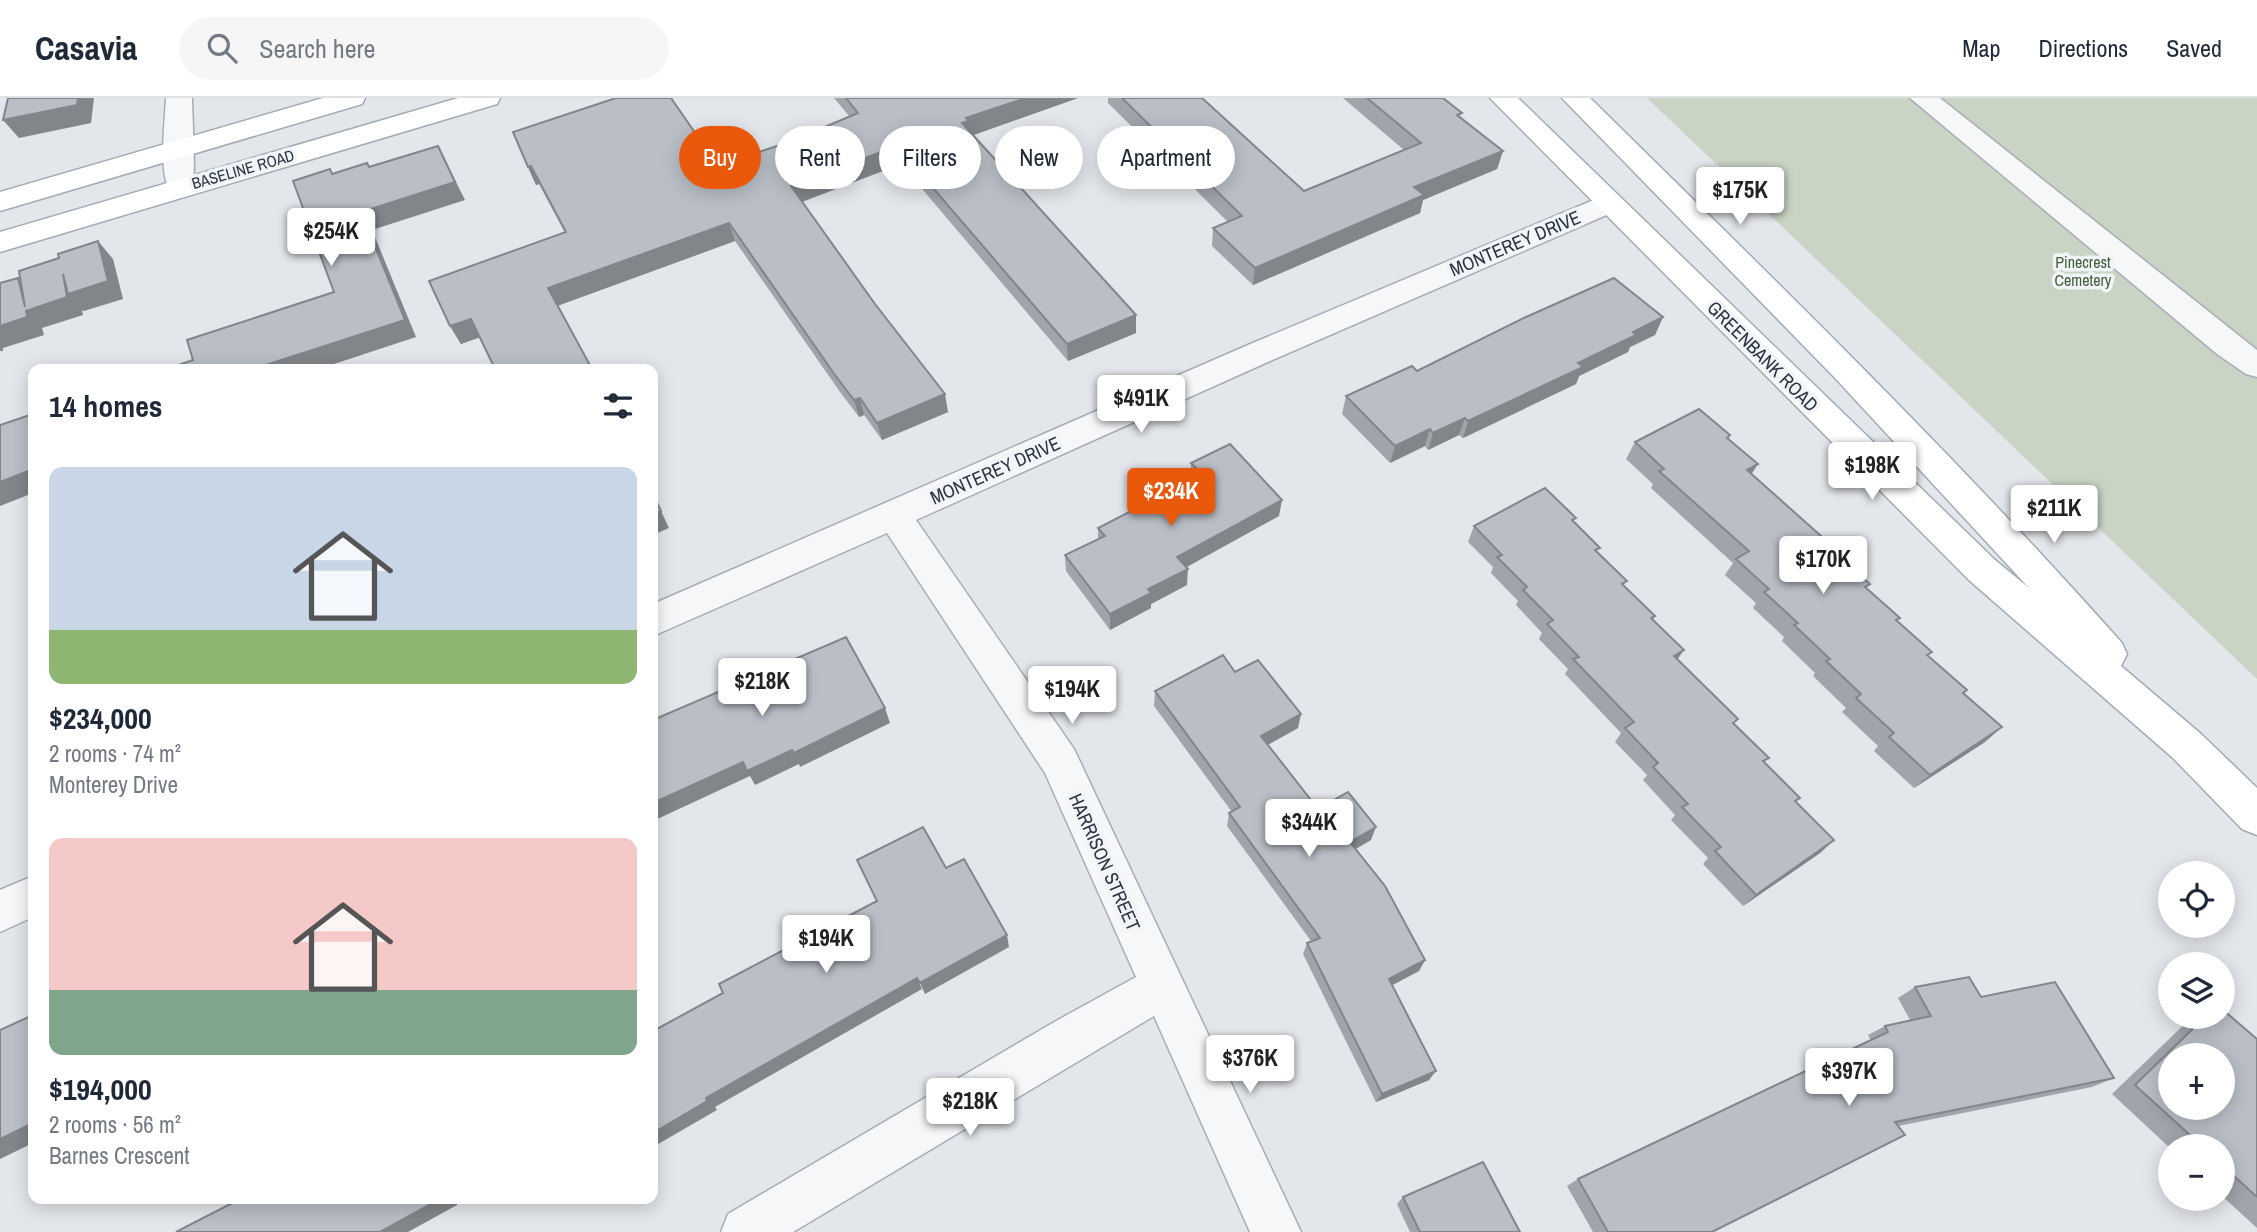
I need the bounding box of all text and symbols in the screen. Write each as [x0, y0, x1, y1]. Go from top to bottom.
search box [179, 17, 669, 80]
text: Casavia [35, 26, 137, 70]
icon: search [203, 29, 241, 67]
text: Search here [259, 31, 375, 66]
text: Map [1962, 32, 2000, 64]
text: Directions [2038, 32, 2128, 64]
text: Saved [2166, 32, 2222, 64]
chip: Buy [679, 126, 761, 189]
chip: Rent [775, 126, 865, 189]
chip: Filters [879, 126, 981, 189]
chip: New [995, 126, 1083, 189]
chip: Apartment [1097, 126, 1235, 189]
street label: BASELINE ROAD [189, 144, 297, 194]
pin: $175K [1691, 167, 1789, 227]
text: $175K [1712, 174, 1768, 205]
street label: MONTEREY DRIVE [1445, 204, 1585, 282]
pin: $254K [282, 208, 380, 268]
text: $254K [303, 215, 359, 246]
park label: Pinecrest Cemetery [2055, 251, 2112, 291]
street label: GREENBANK ROAD [1702, 295, 1824, 417]
pin: $491K [1092, 376, 1190, 435]
text: $491K [1113, 382, 1169, 413]
text: 14 homes [49, 386, 163, 426]
icon: filters [599, 387, 637, 425]
street label: MONTEREY DRIVE [926, 430, 1064, 510]
pin: $198K [1823, 442, 1921, 502]
text: $198K [1844, 449, 1900, 480]
pin: $234K [1122, 468, 1220, 528]
text: $234K [1143, 475, 1199, 506]
pin: $211K [2005, 486, 2103, 545]
text: $211K [2027, 492, 2081, 523]
icon: home [280, 513, 406, 639]
pin: $170K [1774, 536, 1872, 596]
text: $170K [1795, 543, 1851, 574]
pin: $218K [713, 658, 811, 718]
text: $218K [734, 665, 790, 696]
pin: $194K [1023, 666, 1121, 726]
text: $194K [1044, 673, 1100, 704]
text: $234,000 [49, 698, 152, 738]
text: 2 rooms · 74 m² [49, 738, 181, 769]
text: Monterey Drive [49, 769, 178, 800]
street label: HARRISON STREET [1063, 789, 1147, 935]
pin: $344K [1260, 800, 1358, 859]
text: $344K [1281, 806, 1337, 837]
map controls [2158, 861, 2235, 1211]
button: locate [2158, 861, 2235, 938]
icon: home [280, 884, 406, 1010]
pin: $194K [777, 916, 875, 975]
text: $194K [798, 922, 854, 953]
button: layers [2158, 952, 2235, 1029]
pin: $376K [1201, 1035, 1299, 1095]
text: $376K [1222, 1042, 1278, 1073]
button: + [2158, 1043, 2235, 1120]
pin: $397K [1800, 1048, 1898, 1108]
text: $397K [1821, 1055, 1877, 1086]
text: $194,000 [49, 1069, 152, 1109]
pin: $218K [921, 1079, 1019, 1138]
text: $218K [942, 1085, 998, 1116]
text: 2 rooms · 56 m² [49, 1109, 181, 1140]
button: − [2158, 1134, 2235, 1211]
text: Barnes Crescent [49, 1140, 189, 1171]

